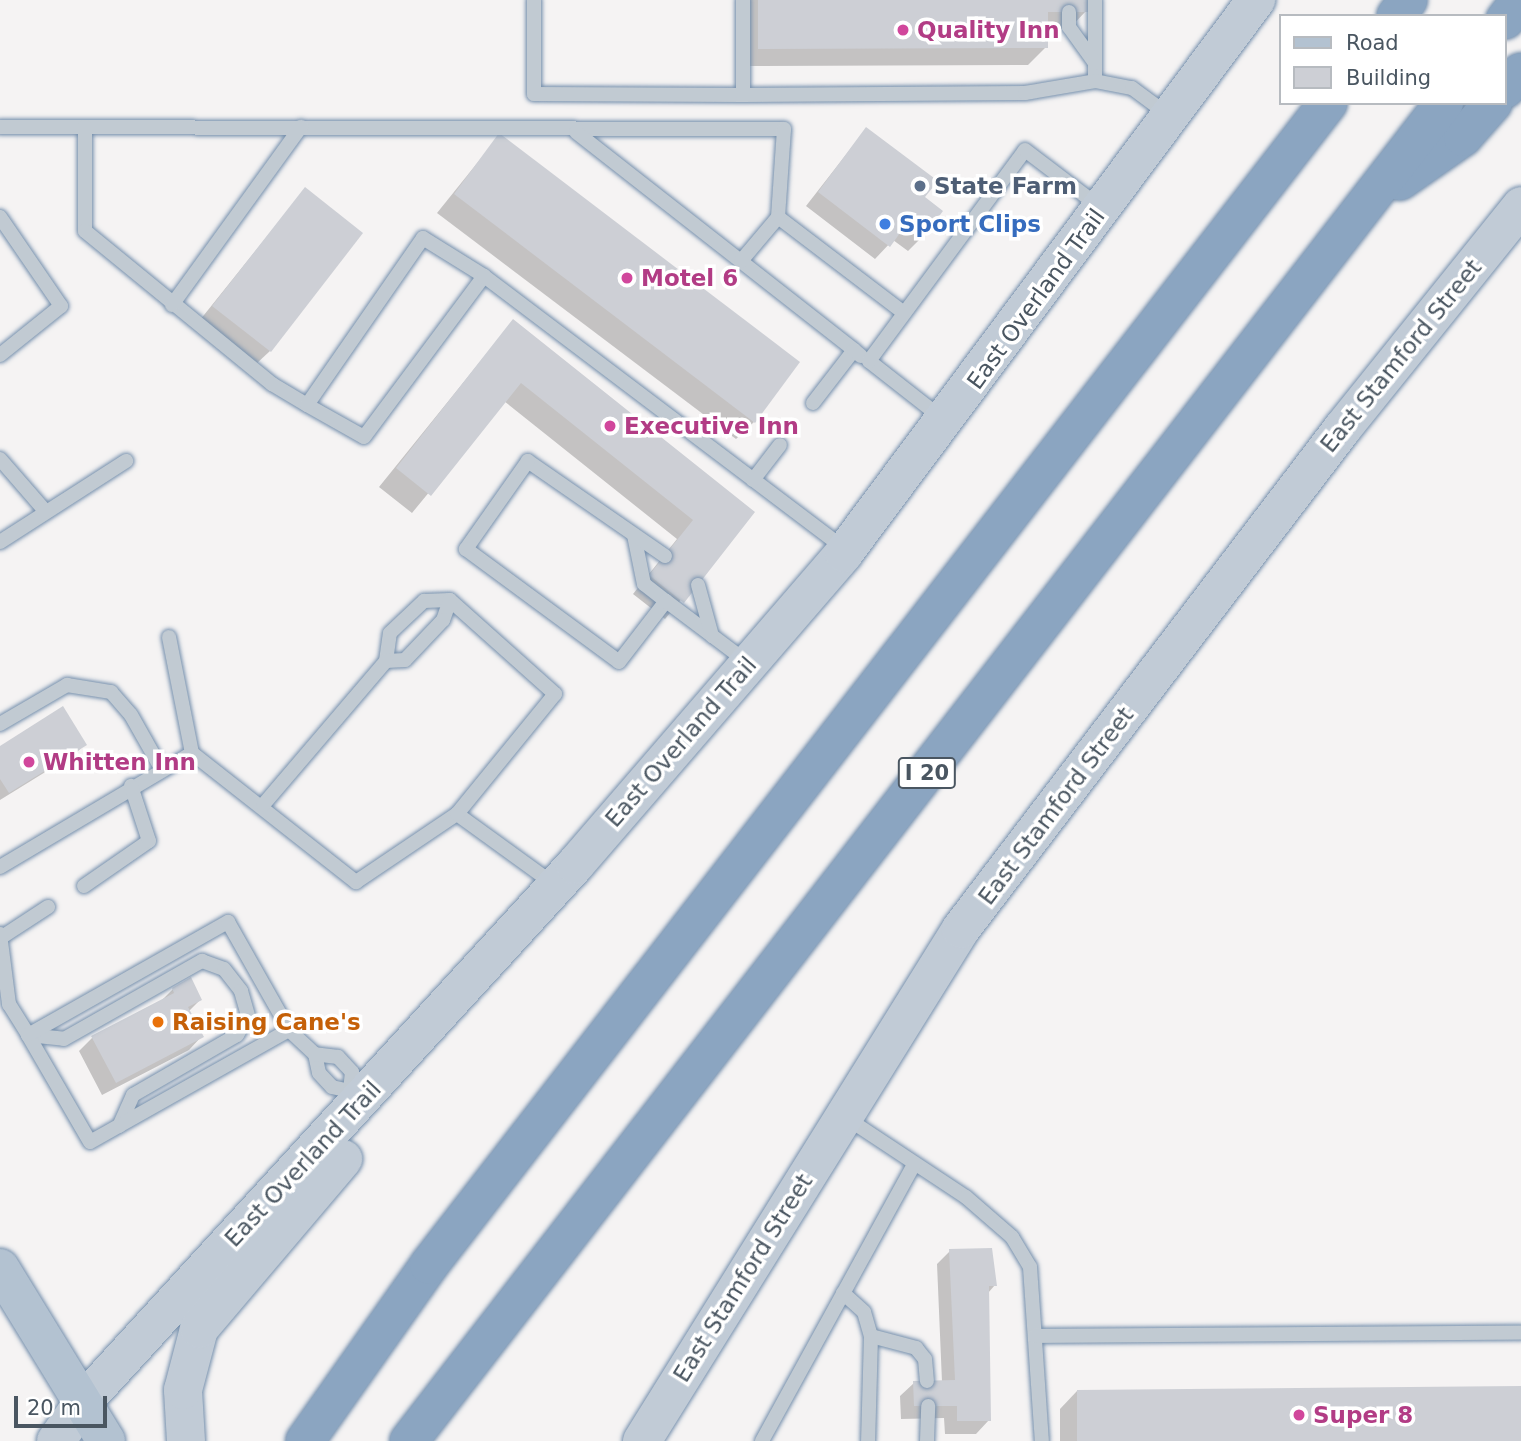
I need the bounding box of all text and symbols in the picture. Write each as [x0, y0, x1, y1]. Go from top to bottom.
legend [1280, 14, 1507, 105]
place label: Quality Inn [917, 16, 1060, 44]
marker: Quality Inn [895, 22, 911, 38]
text: Road [1346, 31, 1399, 55]
text: Building [1346, 66, 1431, 90]
place label: State Farm [934, 172, 1077, 200]
marker: State Farm [912, 178, 928, 194]
street label: East Overland Trail [961, 203, 1111, 395]
place label: Sport Clips [899, 210, 1041, 238]
marker: Sport Clips [877, 216, 893, 232]
street label: East Stamford Street [1315, 254, 1487, 458]
place label: Motel 6 [641, 264, 738, 292]
marker: Motel 6 [619, 270, 635, 286]
place label: Executive Inn [624, 412, 799, 440]
marker: Executive Inn [602, 418, 618, 434]
street label: East Overland Trail [600, 651, 762, 833]
street label: East Stamford Street [973, 702, 1139, 910]
place label: Whitten Inn [43, 748, 196, 776]
marker: Whitten Inn [21, 754, 37, 770]
road number: I 20 [897, 756, 957, 790]
place label: Raising Cane's [172, 1008, 361, 1036]
marker: Raising Cane's [150, 1014, 166, 1030]
street label: East Overland Trail [219, 1076, 387, 1252]
street label: East Stamford Street [668, 1169, 818, 1387]
scale bar [18, 1382, 110, 1426]
text: 20 m [27, 1396, 81, 1420]
place label: Super 8 [1313, 1401, 1413, 1429]
marker: Super 8 [1291, 1407, 1307, 1423]

